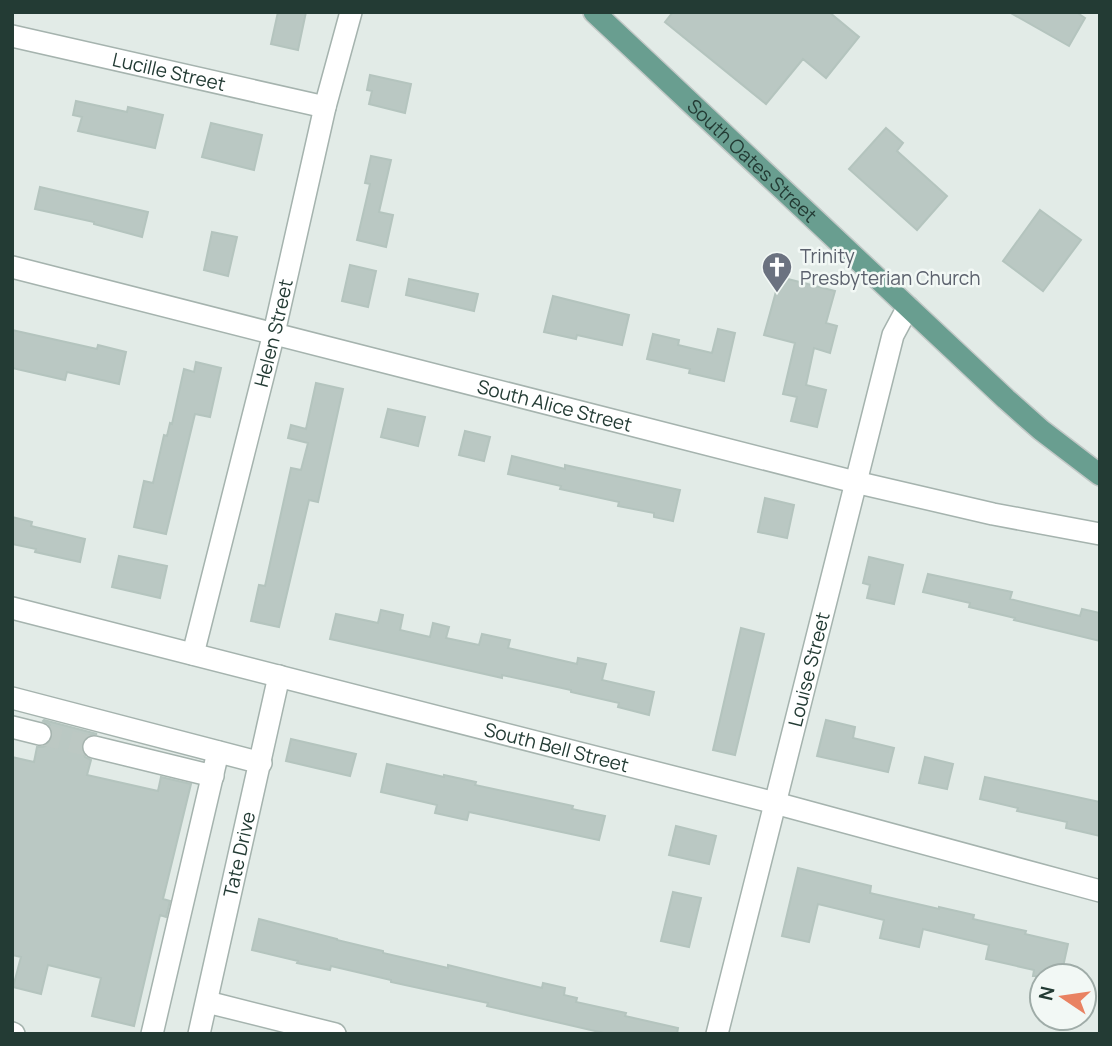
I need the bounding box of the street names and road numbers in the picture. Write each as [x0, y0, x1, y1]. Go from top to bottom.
street label: Lucille Street [110, 46, 228, 97]
street label: South Oates Street [682, 93, 823, 228]
street label: Helen Street [248, 276, 299, 390]
street label: South Alice Street [474, 373, 635, 438]
street label: Louise Street [782, 609, 836, 730]
street label: South Bell Street [481, 716, 632, 778]
street label: Tate Drive [217, 809, 261, 900]

